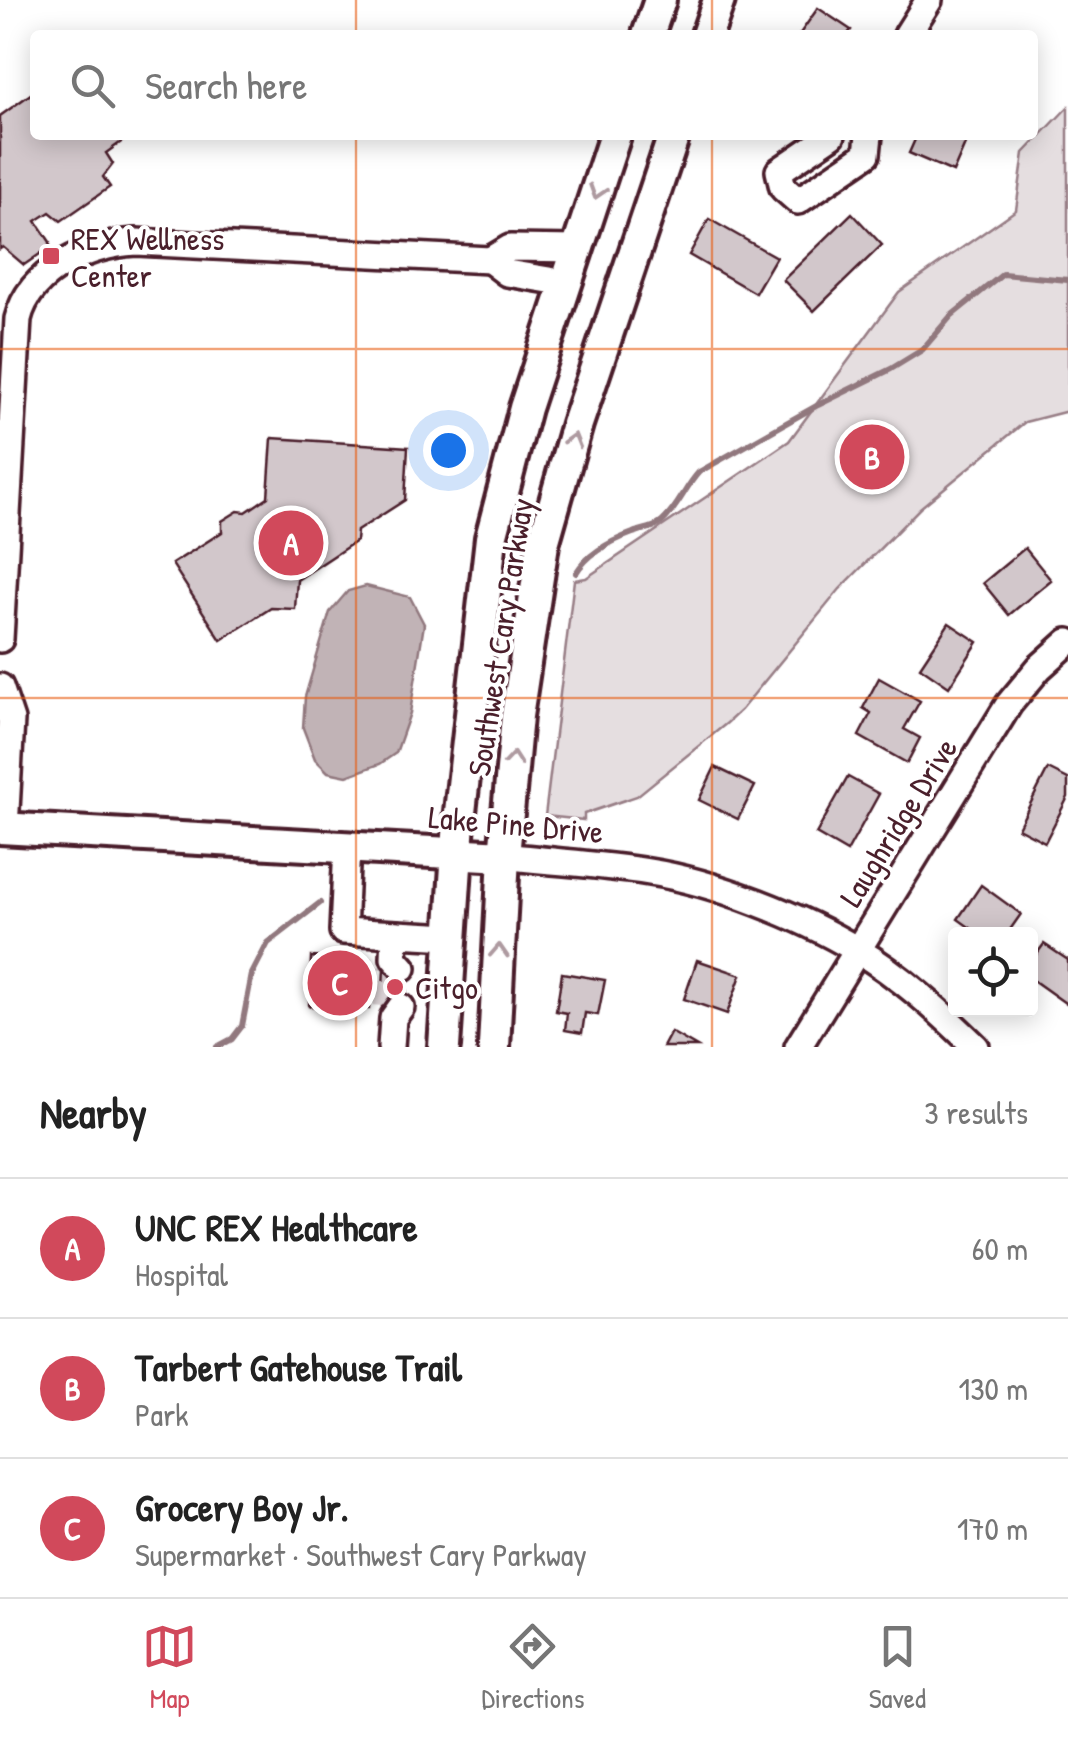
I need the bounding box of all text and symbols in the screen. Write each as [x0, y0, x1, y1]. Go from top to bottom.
search box [30, 30, 1038, 140]
icon: search [65, 58, 120, 113]
text: Search here [145, 59, 307, 111]
one-way arrow [588, 183, 608, 200]
place label: REX Wellness Center [71, 217, 224, 297]
marker: REX Wellness Center [40, 245, 62, 267]
pin: B [840, 420, 904, 494]
your location [423, 425, 474, 476]
one-way arrow [561, 432, 582, 449]
street label: Southwest Cary Parkway [457, 495, 543, 779]
pin: A [258, 506, 324, 580]
street label: Laughridge Drive [829, 729, 967, 915]
one-way arrow [501, 750, 523, 766]
street label: Lake Pine Drive [427, 795, 605, 853]
map controls [948, 927, 1038, 1017]
button: locate [948, 927, 1038, 1017]
one-way arrow [488, 943, 509, 959]
pin: C [308, 946, 372, 1020]
place label: Citgo [415, 966, 478, 1009]
marker: Citgo [384, 976, 406, 998]
text: Nearby [40, 1084, 147, 1141]
text: 3 results [924, 1091, 1028, 1134]
text: UNC REX Healthcare [135, 1201, 418, 1253]
text: A [65, 1227, 80, 1270]
text: 60 m [972, 1227, 1028, 1270]
text: Hospital [135, 1253, 228, 1296]
text: Tarbert Gatehouse Trail [135, 1341, 462, 1393]
text: B [64, 1367, 81, 1410]
text: 130 m [959, 1367, 1028, 1410]
text: Park [135, 1393, 189, 1436]
text: Grocery Boy Jr. [135, 1481, 349, 1533]
text: C [64, 1507, 81, 1550]
text: 170 m [957, 1507, 1028, 1550]
text: Supermarket · Southwest Cary Parkway [135, 1533, 587, 1576]
tab: Map [142, 1619, 197, 1717]
tab: Directions [481, 1619, 584, 1717]
tab: Saved [869, 1619, 926, 1717]

